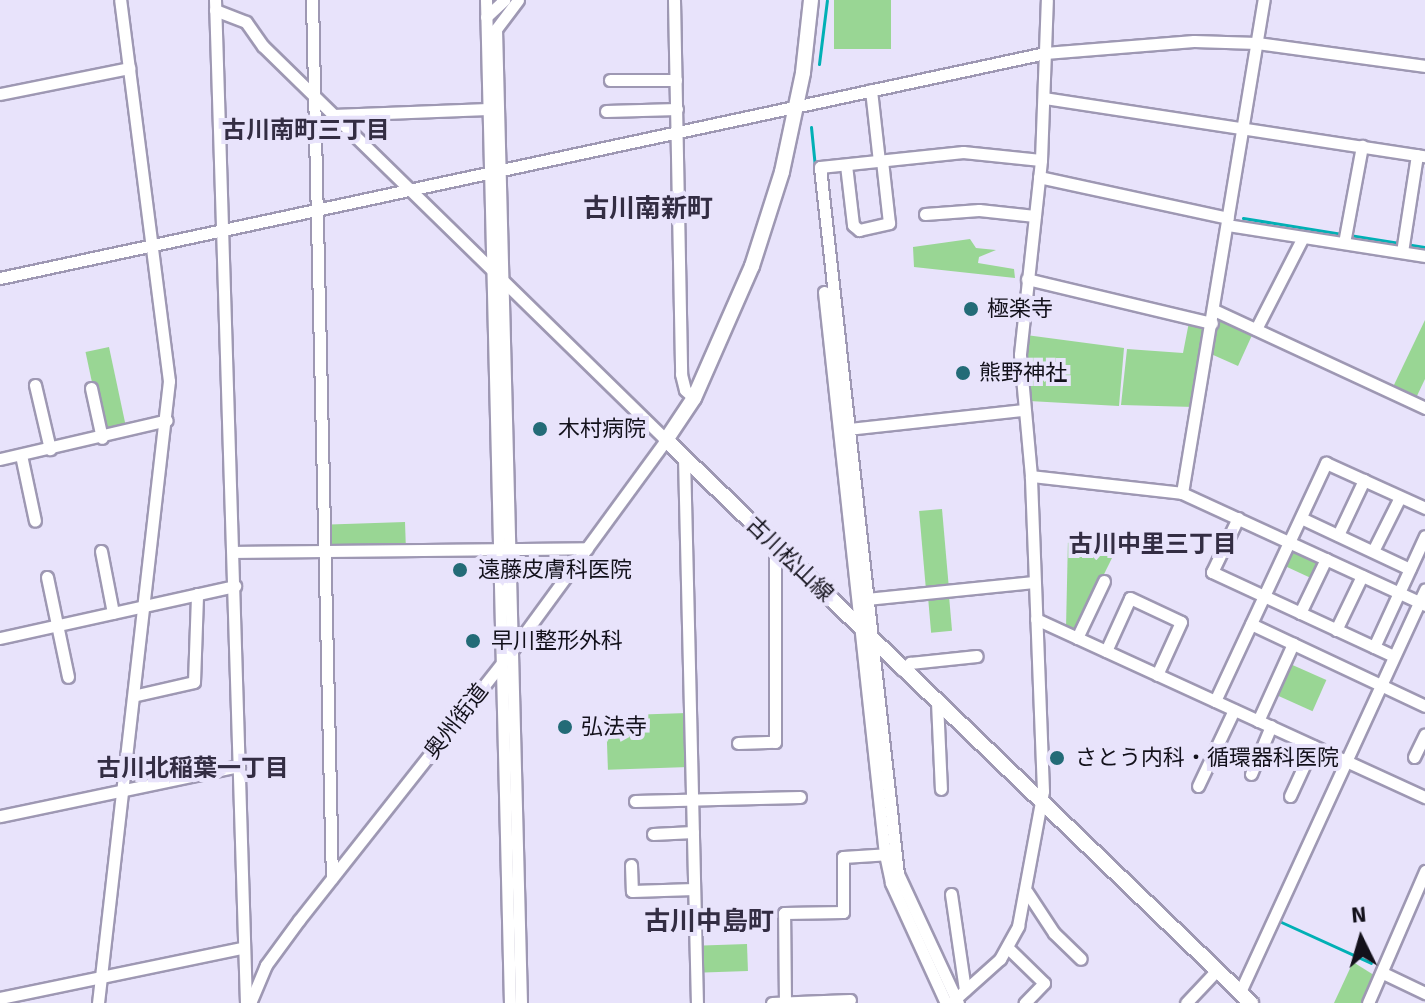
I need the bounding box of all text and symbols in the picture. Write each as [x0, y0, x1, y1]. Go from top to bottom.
district label: 古川南町三丁目 [222, 117, 390, 145]
district label: 古川南新町 [583, 194, 713, 226]
place label: 極楽寺 [987, 296, 1053, 322]
marker: 極楽寺 [962, 300, 980, 318]
place label: 熊野神社 [979, 360, 1067, 386]
marker: 熊野神社 [954, 364, 972, 382]
place label: 木村病院 [558, 416, 646, 442]
marker: 木村病院 [529, 418, 551, 440]
street label: 古川松山線 [741, 511, 839, 607]
district label: 古川中里三丁目 [1069, 531, 1237, 559]
place label: 遠藤皮膚科医院 [478, 557, 632, 583]
marker: 遠藤皮膚科医院 [449, 559, 471, 581]
place label: 早川整形外科 [491, 628, 623, 654]
marker: 早川整形外科 [462, 630, 484, 652]
street label: 奥州街道 [419, 678, 493, 764]
place label: 弘法寺 [581, 714, 647, 740]
marker: 弘法寺 [556, 718, 574, 736]
place label: さとう内科・循環器科医院 [1075, 745, 1339, 771]
marker: さとう内科・循環器科医院 [1046, 747, 1068, 769]
district label: 古川北稲葉一丁目 [97, 755, 289, 783]
north arrow [1321, 899, 1401, 979]
text: N [1350, 900, 1368, 929]
district label: 古川中島町 [644, 907, 774, 939]

